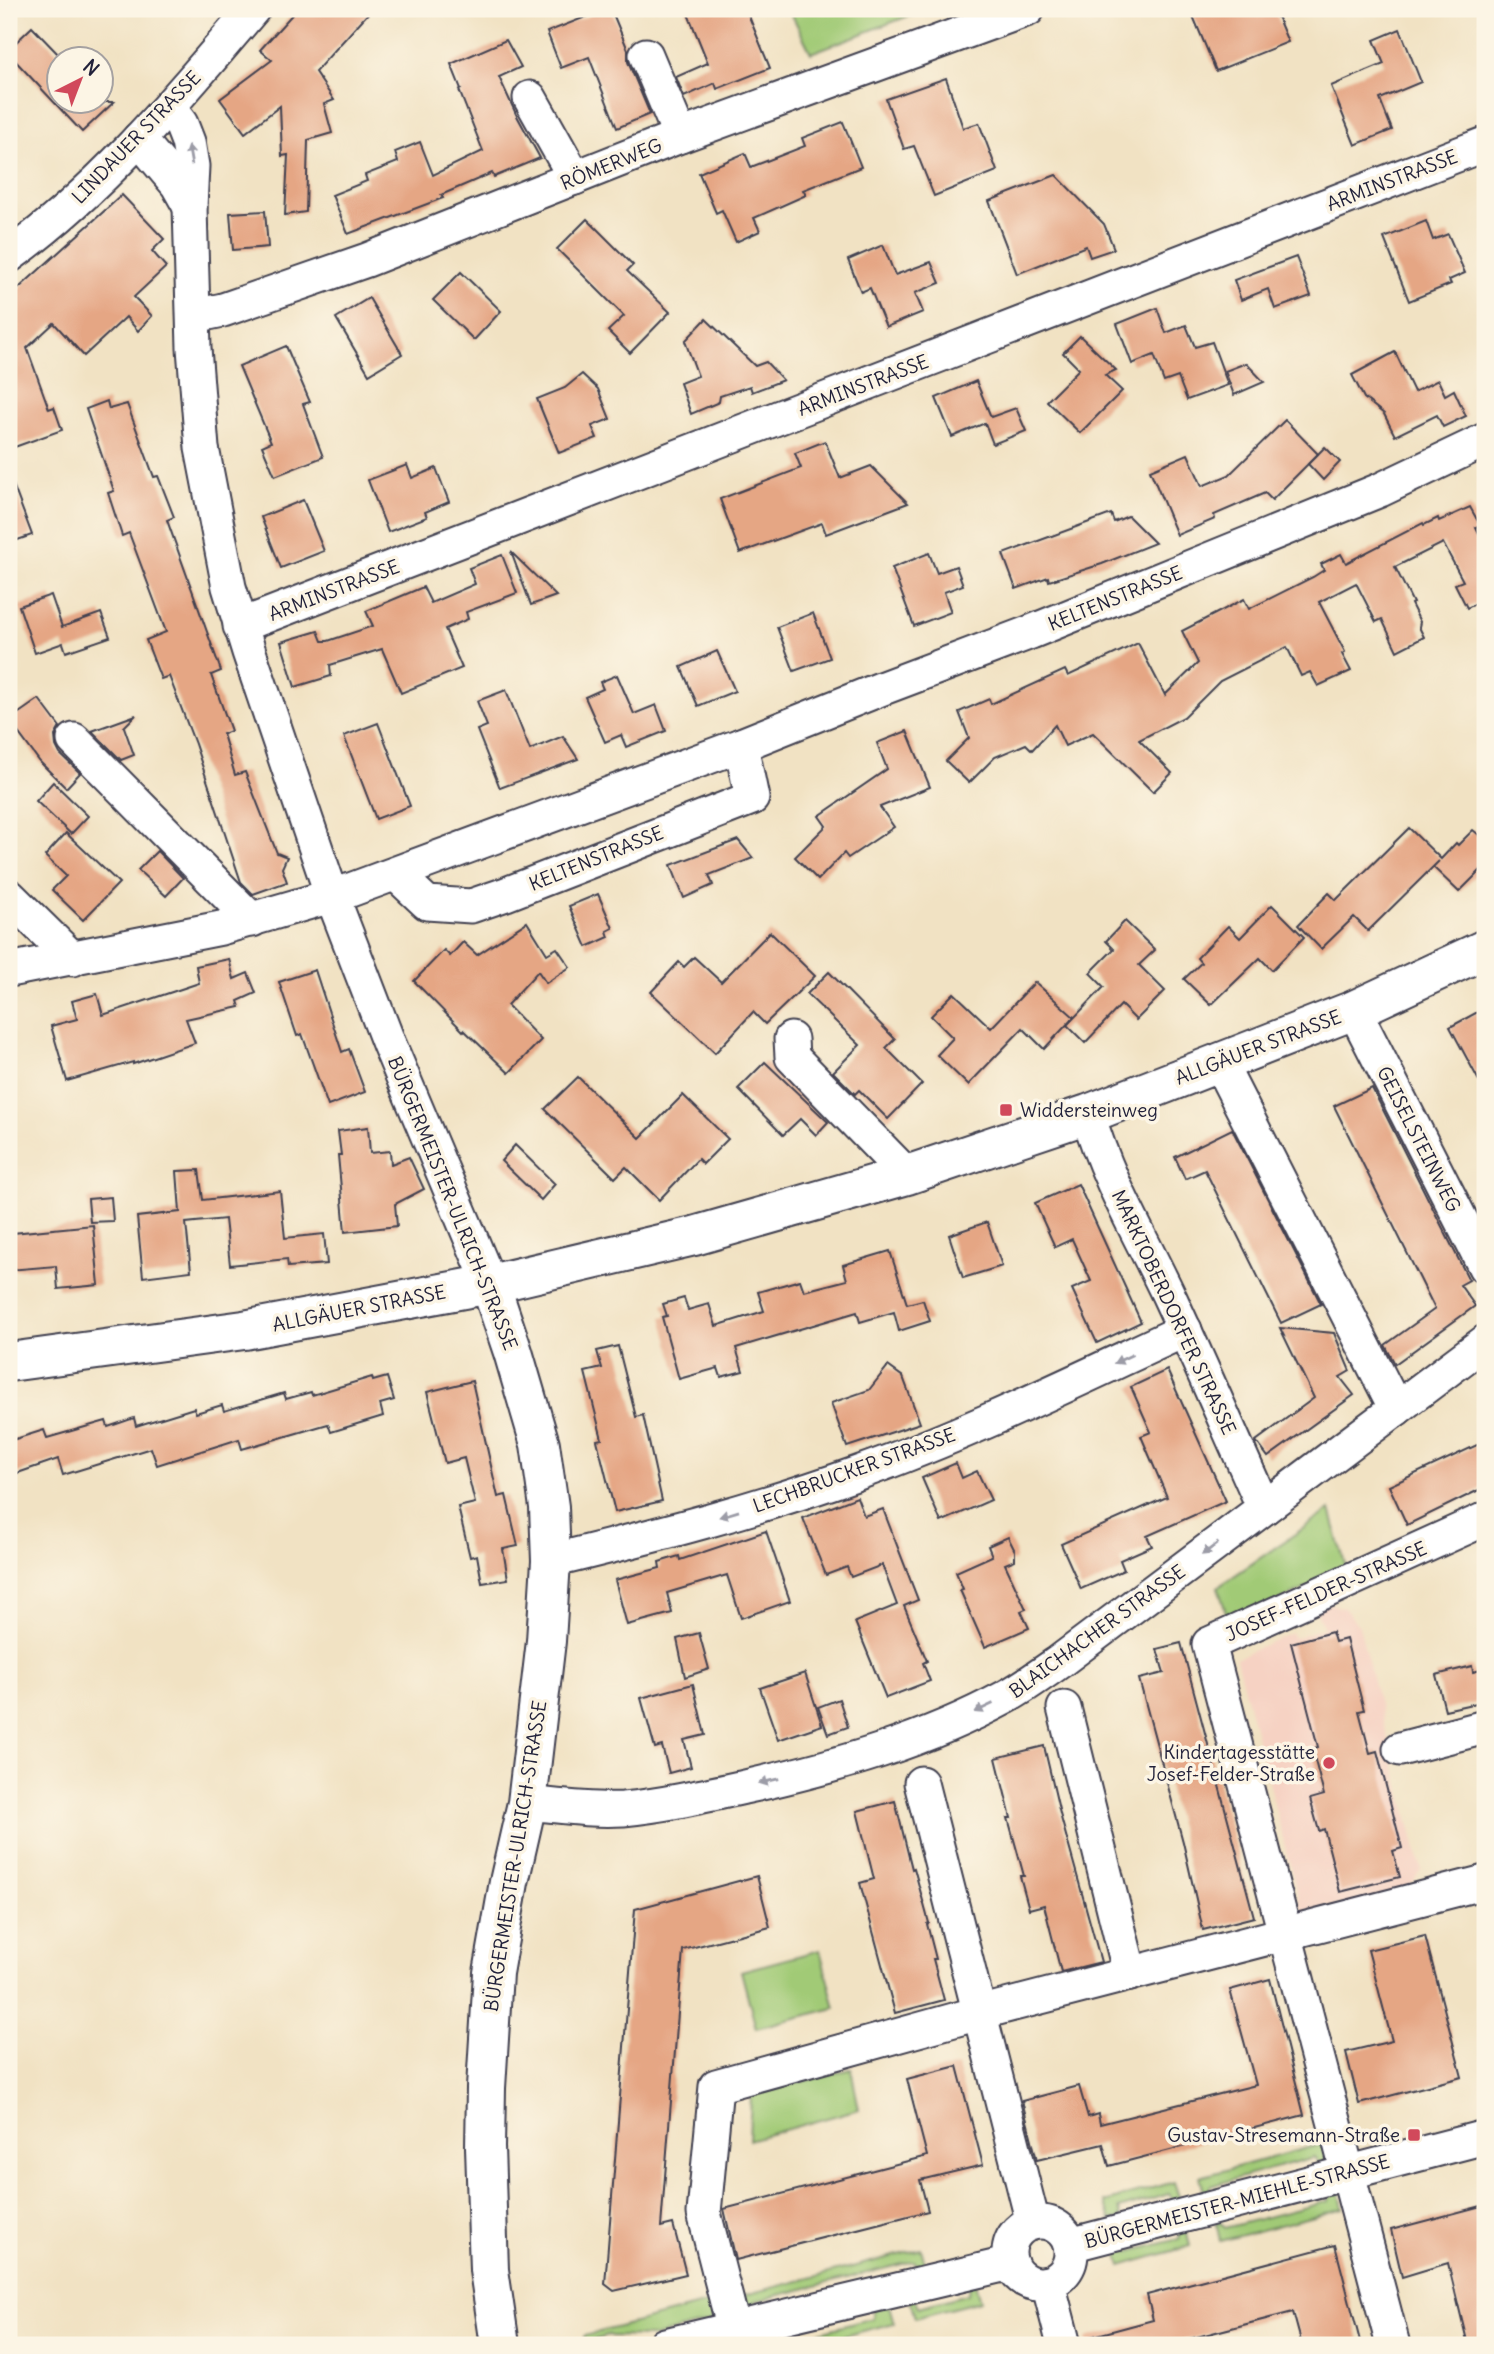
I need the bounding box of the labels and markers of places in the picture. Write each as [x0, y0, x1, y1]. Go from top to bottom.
place label: Widdersteinweg [1020, 1098, 1158, 1122]
marker: Widdersteinweg [998, 1102, 1014, 1118]
place label: Kindertagesstätte Josef-Felder-Straße [1147, 1740, 1315, 1786]
marker: Kindertagesstätte Josef-Felder-Straße [1321, 1755, 1337, 1771]
place label: Gustav-Stresemann-Straße [1167, 2123, 1400, 2147]
marker: Gustav-Stresemann-Straße [1406, 2127, 1422, 2143]

